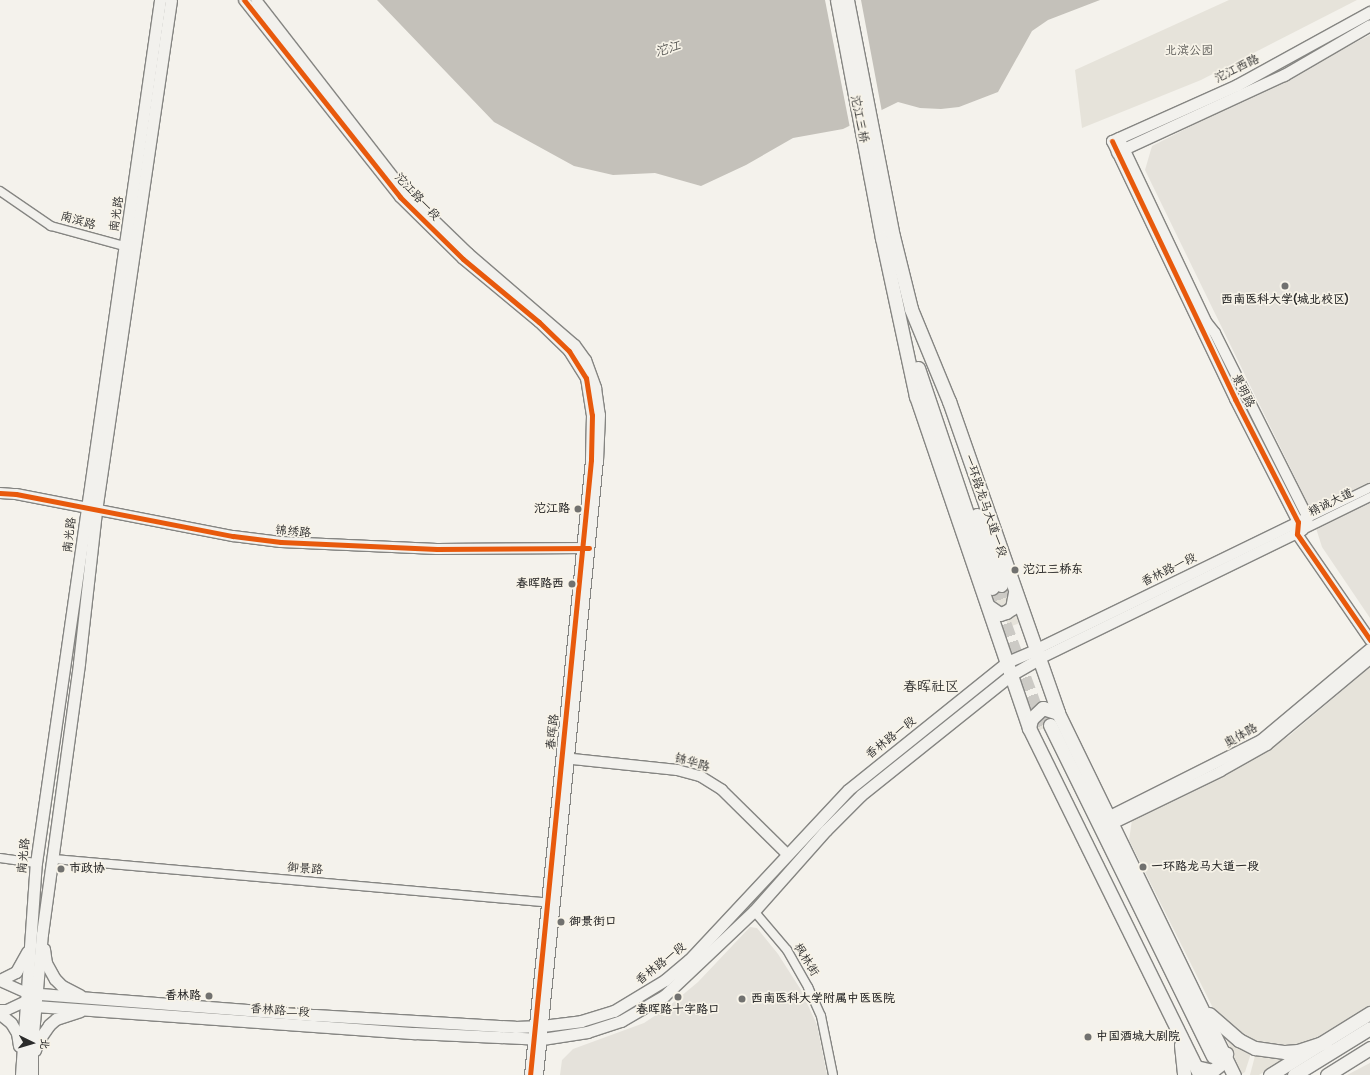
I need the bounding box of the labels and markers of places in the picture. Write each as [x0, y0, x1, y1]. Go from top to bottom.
marker: 西南医科大学(城北校区) [1280, 281, 1290, 291]
place label: 西南医科大学(城北校区) [1221, 293, 1349, 307]
place label: 沱江路 [534, 502, 570, 516]
marker: 沱江路 [573, 504, 583, 514]
place label: 沱江三桥东 [1023, 563, 1083, 577]
marker: 沱江三桥东 [1010, 565, 1020, 575]
place label: 春晖路西 [516, 577, 564, 591]
marker: 春晖路西 [567, 579, 577, 589]
place label: 一环路龙马大道一段 [1151, 860, 1259, 874]
place label: 市政协 [69, 862, 105, 876]
marker: 一环路龙马大道一段 [1138, 862, 1148, 872]
marker: 市政协 [56, 864, 66, 874]
place label: 御景街口 [569, 915, 617, 929]
marker: 御景街口 [556, 917, 566, 927]
place label: 香林路 [165, 989, 201, 1003]
marker: 香林路 [204, 991, 214, 1001]
marker: 春晖路十字路口 [673, 992, 683, 1002]
place label: 西南医科大学附属中医医院 [751, 992, 895, 1006]
marker: 西南医科大学附属中医医院 [736, 993, 748, 1005]
place label: 春晖路十字路口 [636, 1003, 720, 1017]
place label: 中国酒城大剧院 [1096, 1030, 1180, 1044]
marker: 中国酒城大剧院 [1083, 1032, 1093, 1042]

